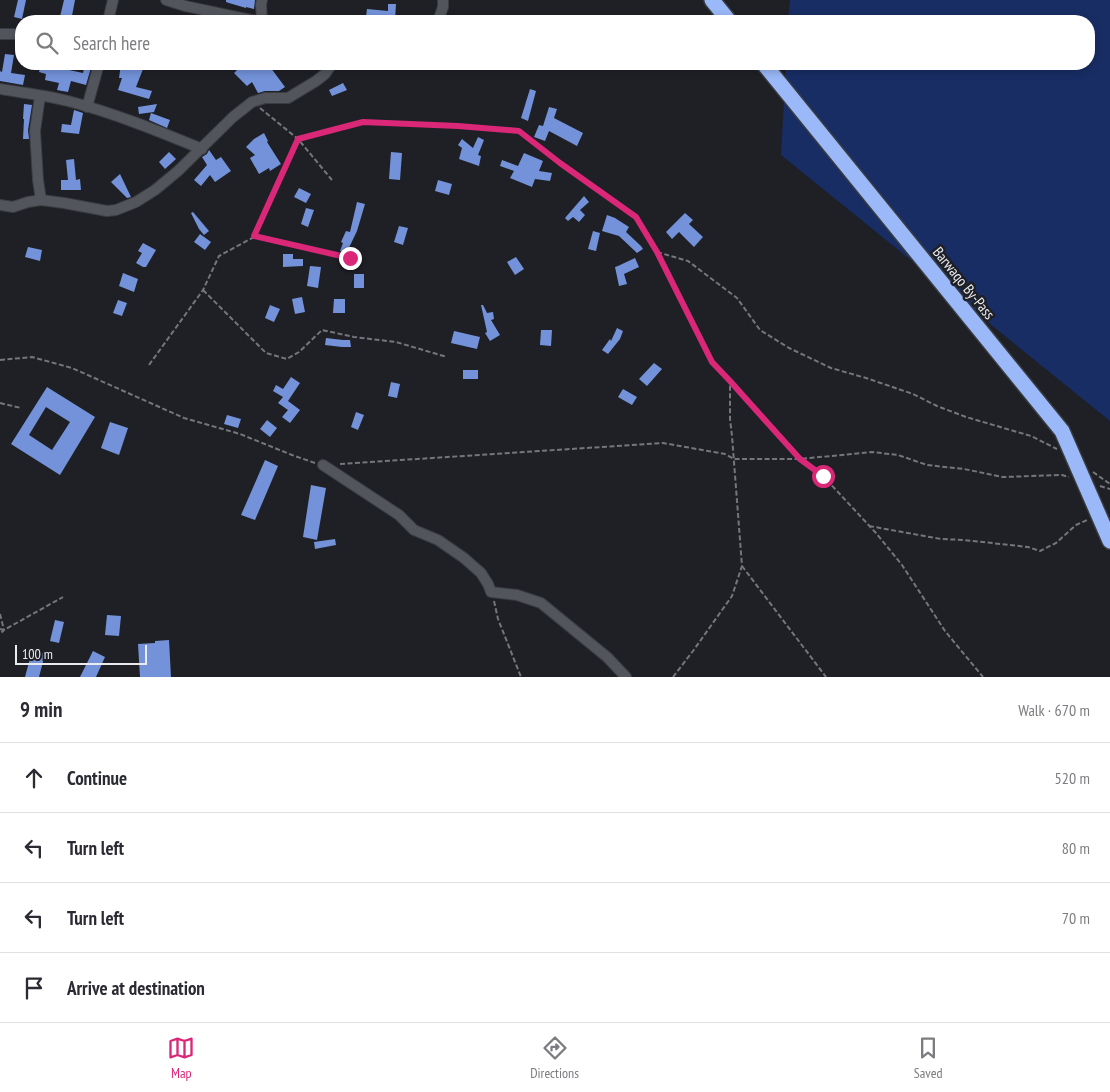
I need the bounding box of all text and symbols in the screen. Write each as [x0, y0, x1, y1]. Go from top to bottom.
search box [15, 15, 1095, 70]
icon: search [33, 29, 61, 57]
text: Search here [73, 31, 150, 55]
street label: Barwaqo By-Pass [929, 243, 999, 323]
route end [339, 247, 362, 270]
route start [812, 465, 835, 488]
scale bar [15, 642, 148, 665]
text: 100 m [22, 645, 53, 663]
text: 9 min [20, 696, 62, 723]
text: Walk · 670 m [1018, 700, 1090, 720]
icon: ahead [20, 764, 48, 792]
text: Continue [67, 766, 127, 790]
text: 520 m [1055, 768, 1090, 788]
icon: left [20, 834, 48, 862]
text: Turn left [67, 836, 124, 860]
text: 80 m [1062, 838, 1090, 858]
icon: left [20, 904, 48, 932]
text: Turn left [67, 906, 124, 930]
text: 70 m [1062, 908, 1090, 928]
icon: arrive [20, 974, 48, 1002]
text: Arrive at destination [67, 976, 205, 1000]
tab: Map [167, 1034, 195, 1082]
tab: Directions [530, 1034, 579, 1082]
tab: Saved [914, 1034, 943, 1082]

